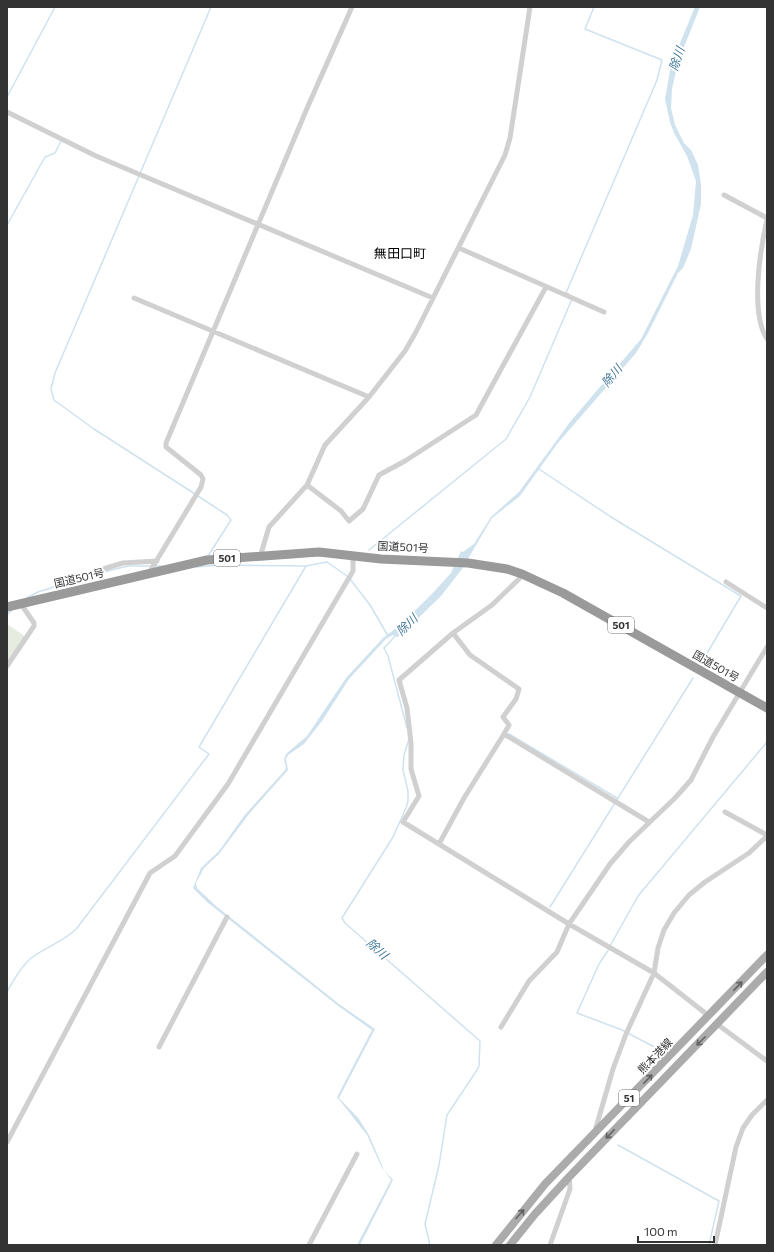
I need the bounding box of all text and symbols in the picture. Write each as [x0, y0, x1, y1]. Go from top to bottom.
water label: 除川 [666, 43, 687, 72]
district label: 無田口町 [374, 245, 426, 261]
water label: 除川 [598, 360, 626, 389]
street label: 国道501号 [377, 539, 429, 554]
road number: 501 [214, 550, 240, 566]
street label: 国道501号 [52, 565, 105, 590]
water label: 除川 [393, 610, 421, 638]
road number: 501 [608, 617, 634, 633]
street label: 国道501号 [691, 647, 742, 684]
water label: 除川 [364, 935, 393, 963]
one-way arrow [733, 981, 743, 991]
street label: 熊本港線 [635, 1035, 675, 1076]
one-way arrow [696, 1036, 706, 1046]
one-way arrow [643, 1074, 652, 1084]
road number: 51 [619, 1090, 639, 1106]
one-way arrow [605, 1129, 615, 1139]
one-way arrow [515, 1210, 524, 1220]
scale bar [638, 1218, 714, 1244]
text: 100 m [644, 1224, 678, 1238]

